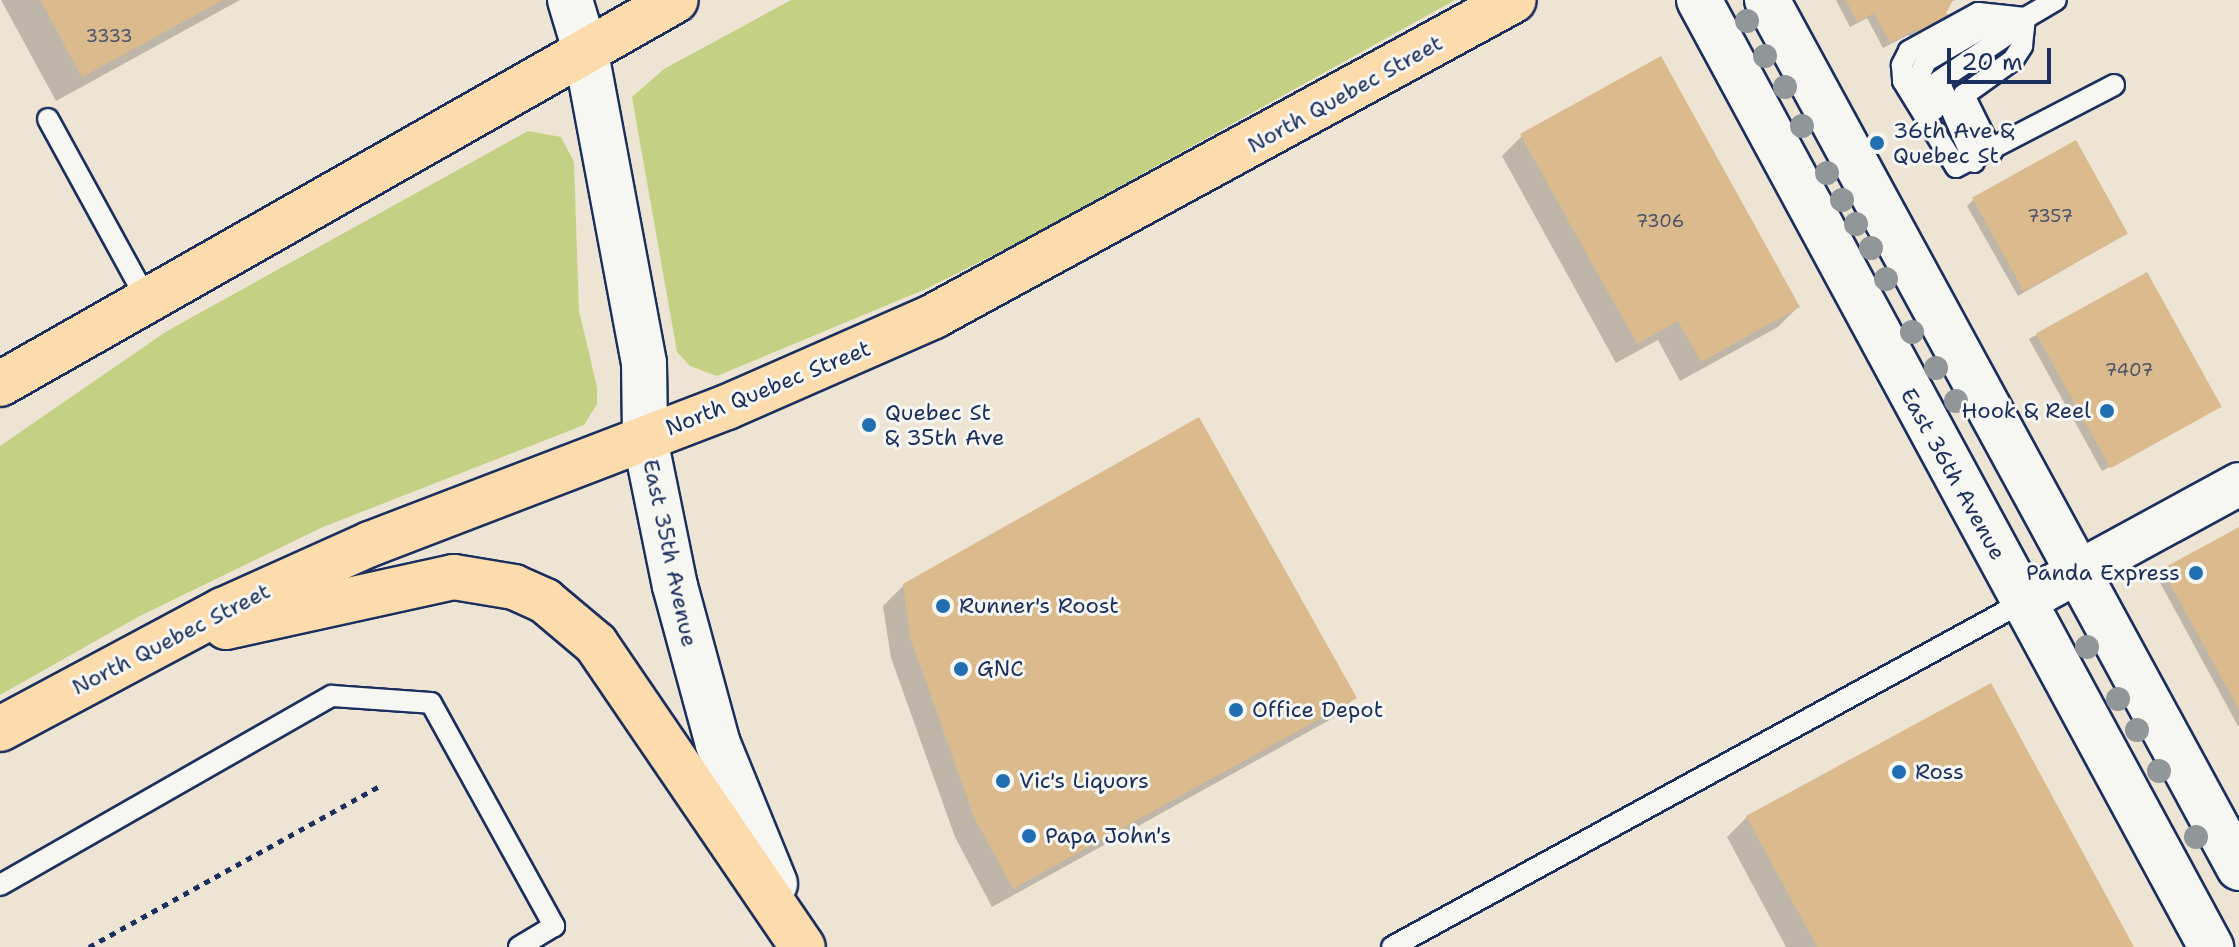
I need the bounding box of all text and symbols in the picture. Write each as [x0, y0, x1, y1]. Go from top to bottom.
house number: 3333 [85, 25, 133, 47]
street label: North Quebec Street [1243, 29, 1447, 159]
scale bar [1951, 32, 2055, 82]
text: 20 m [1961, 46, 2023, 78]
place label: 36th Ave & Quebec St [1893, 117, 2014, 168]
marker: 36th Ave & Quebec St [1868, 134, 1886, 152]
house number: 7357 [2027, 205, 2073, 227]
house number: 7306 [1636, 210, 1684, 232]
street label: North Quebec Street [662, 335, 874, 441]
house number: 7407 [2105, 359, 2153, 381]
street label: East 36th Avenue [1895, 383, 2011, 565]
place label: Hook & Reel [1961, 398, 2091, 424]
place label: Quebec St & 35th Ave [885, 399, 1004, 450]
marker: Hook & Reel [2098, 402, 2116, 420]
marker: Quebec St & 35th Ave [860, 416, 878, 434]
street label: East 35th Avenue [637, 457, 703, 649]
place label: Panda Express [2026, 560, 2180, 586]
marker: Panda Express [2187, 564, 2205, 582]
street label: North Quebec Street [67, 578, 275, 700]
place label: Runner's Roost [959, 593, 1119, 619]
marker: Runner's Roost [934, 597, 952, 615]
place label: GNC [977, 656, 1024, 682]
marker: GNC [952, 660, 970, 678]
place label: Office Depot [1252, 697, 1383, 723]
marker: Office Depot [1227, 701, 1245, 719]
place label: Ross [1915, 759, 1964, 785]
marker: Ross [1890, 763, 1908, 781]
place label: Vic's Liquors [1019, 768, 1149, 794]
marker: Vic's Liquors [994, 772, 1012, 790]
place label: Papa John's [1045, 823, 1171, 849]
marker: Papa John's [1020, 827, 1038, 845]

